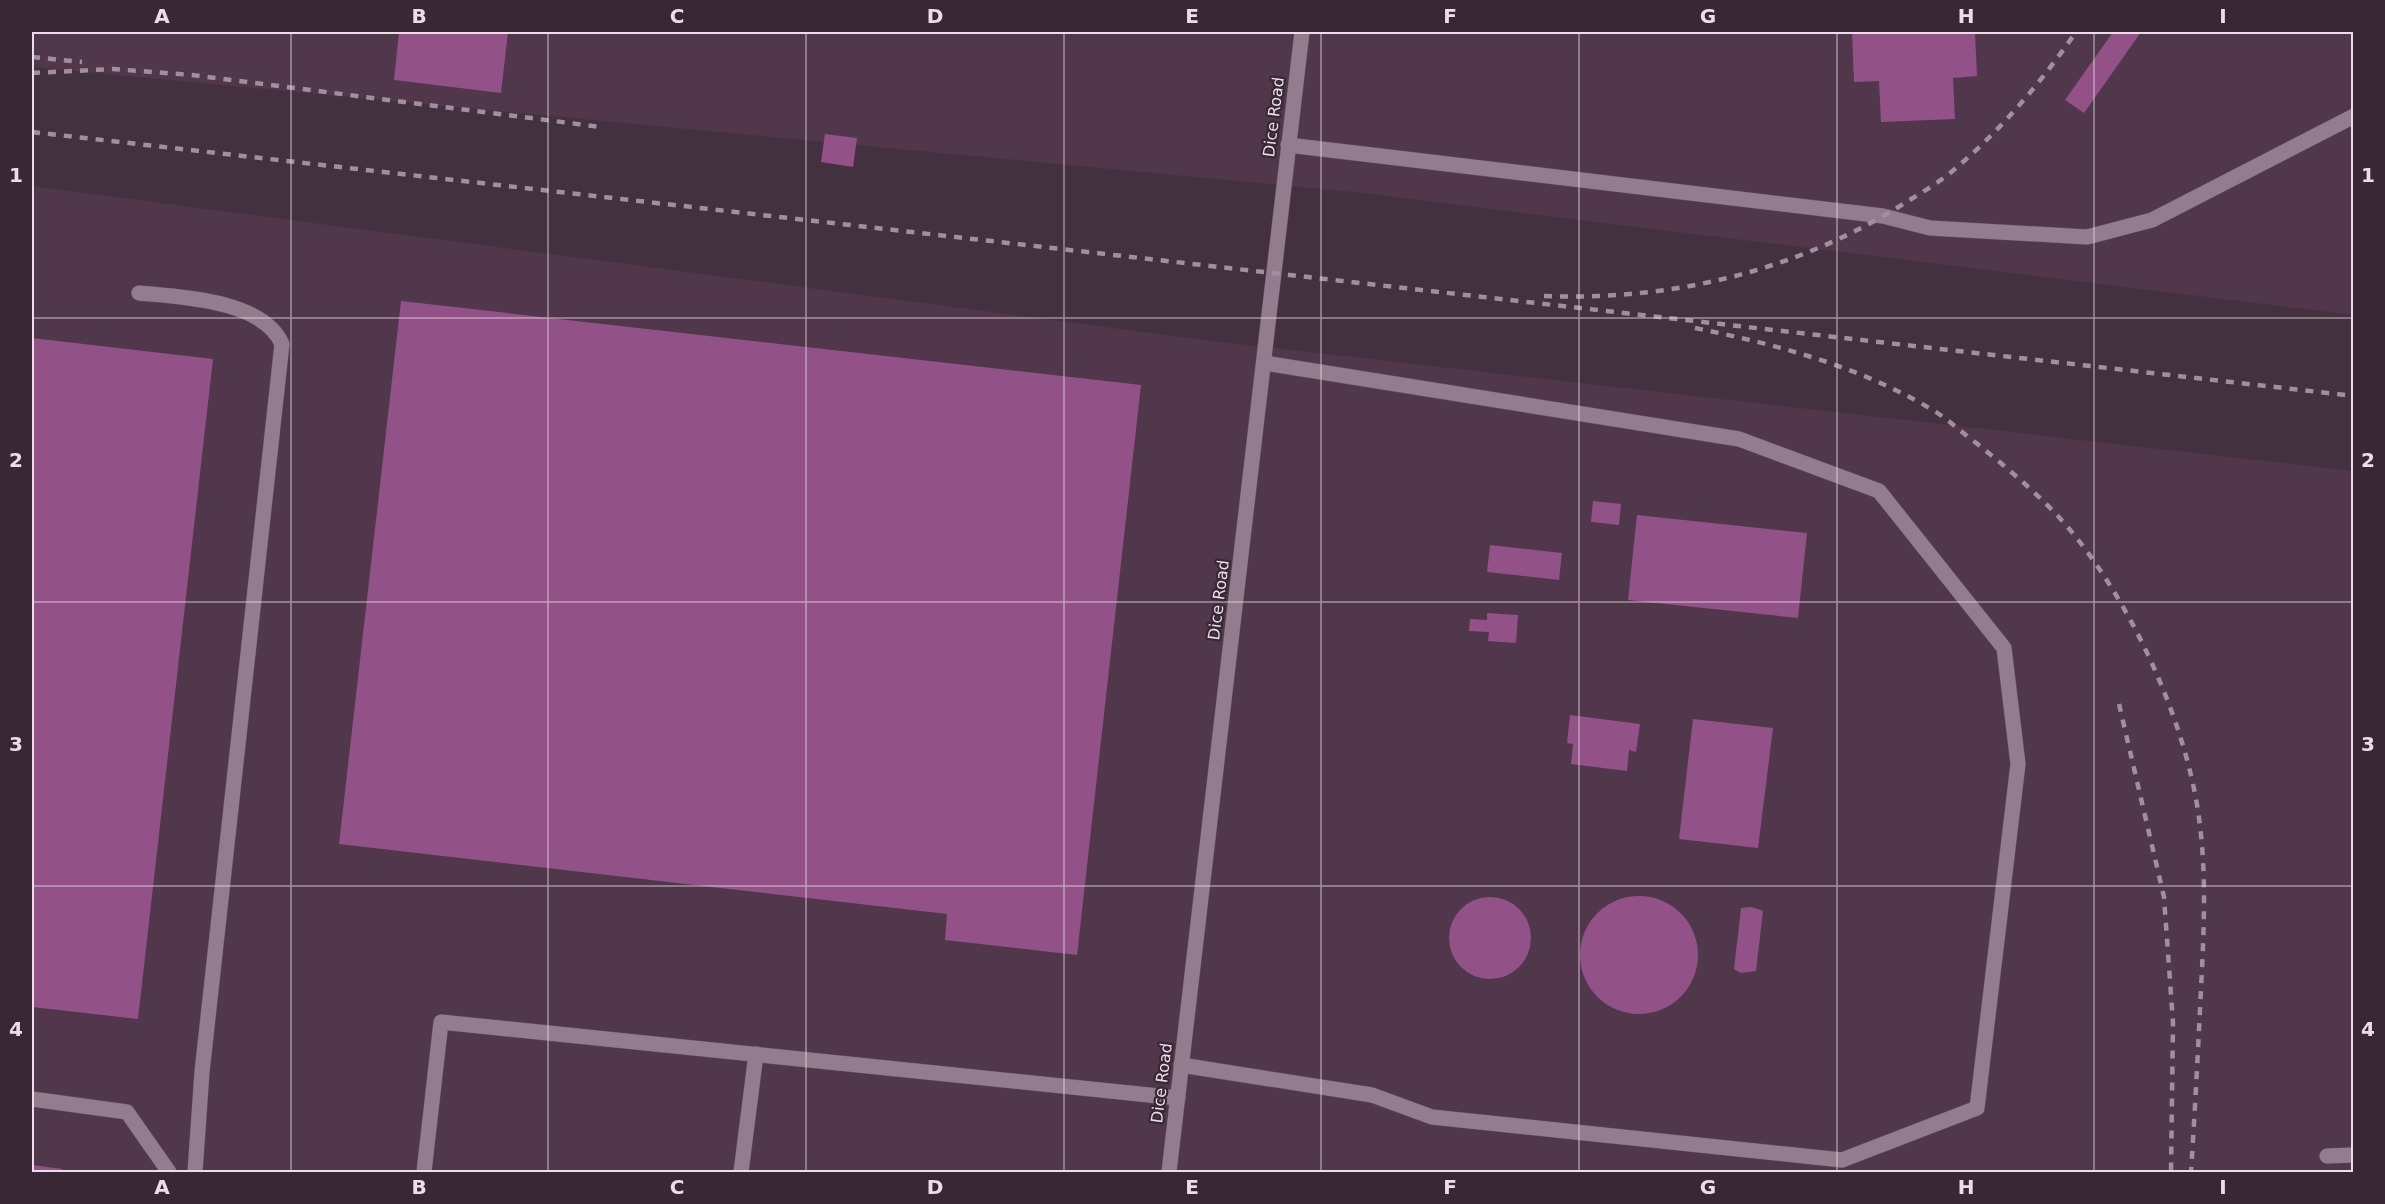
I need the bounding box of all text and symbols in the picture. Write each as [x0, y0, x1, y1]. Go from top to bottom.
text: A [154, 4, 170, 28]
text: B [411, 4, 427, 28]
text: C [670, 4, 684, 28]
text: D [927, 4, 943, 28]
text: E [1185, 4, 1199, 28]
text: F [1443, 4, 1457, 28]
text: G [1700, 4, 1716, 28]
text: H [1958, 4, 1974, 28]
text: I [2219, 4, 2227, 28]
street label: Dice Road [1259, 76, 1288, 158]
text: 1 [9, 163, 23, 187]
text: 1 [2361, 163, 2375, 187]
text: 2 [9, 448, 23, 472]
text: 2 [2361, 448, 2375, 472]
street label: Dice Road [1204, 559, 1233, 641]
text: 3 [9, 732, 23, 756]
text: 3 [2361, 732, 2375, 756]
text: 4 [9, 1017, 23, 1041]
text: 4 [2361, 1017, 2375, 1041]
street label: Dice Road [1147, 1042, 1176, 1124]
text: A [154, 1175, 170, 1199]
text: B [411, 1175, 427, 1199]
text: C [670, 1175, 684, 1199]
text: D [927, 1175, 943, 1199]
text: E [1185, 1175, 1199, 1199]
text: F [1443, 1175, 1457, 1199]
text: G [1700, 1175, 1716, 1199]
text: H [1958, 1175, 1974, 1199]
text: I [2219, 1175, 2227, 1199]

